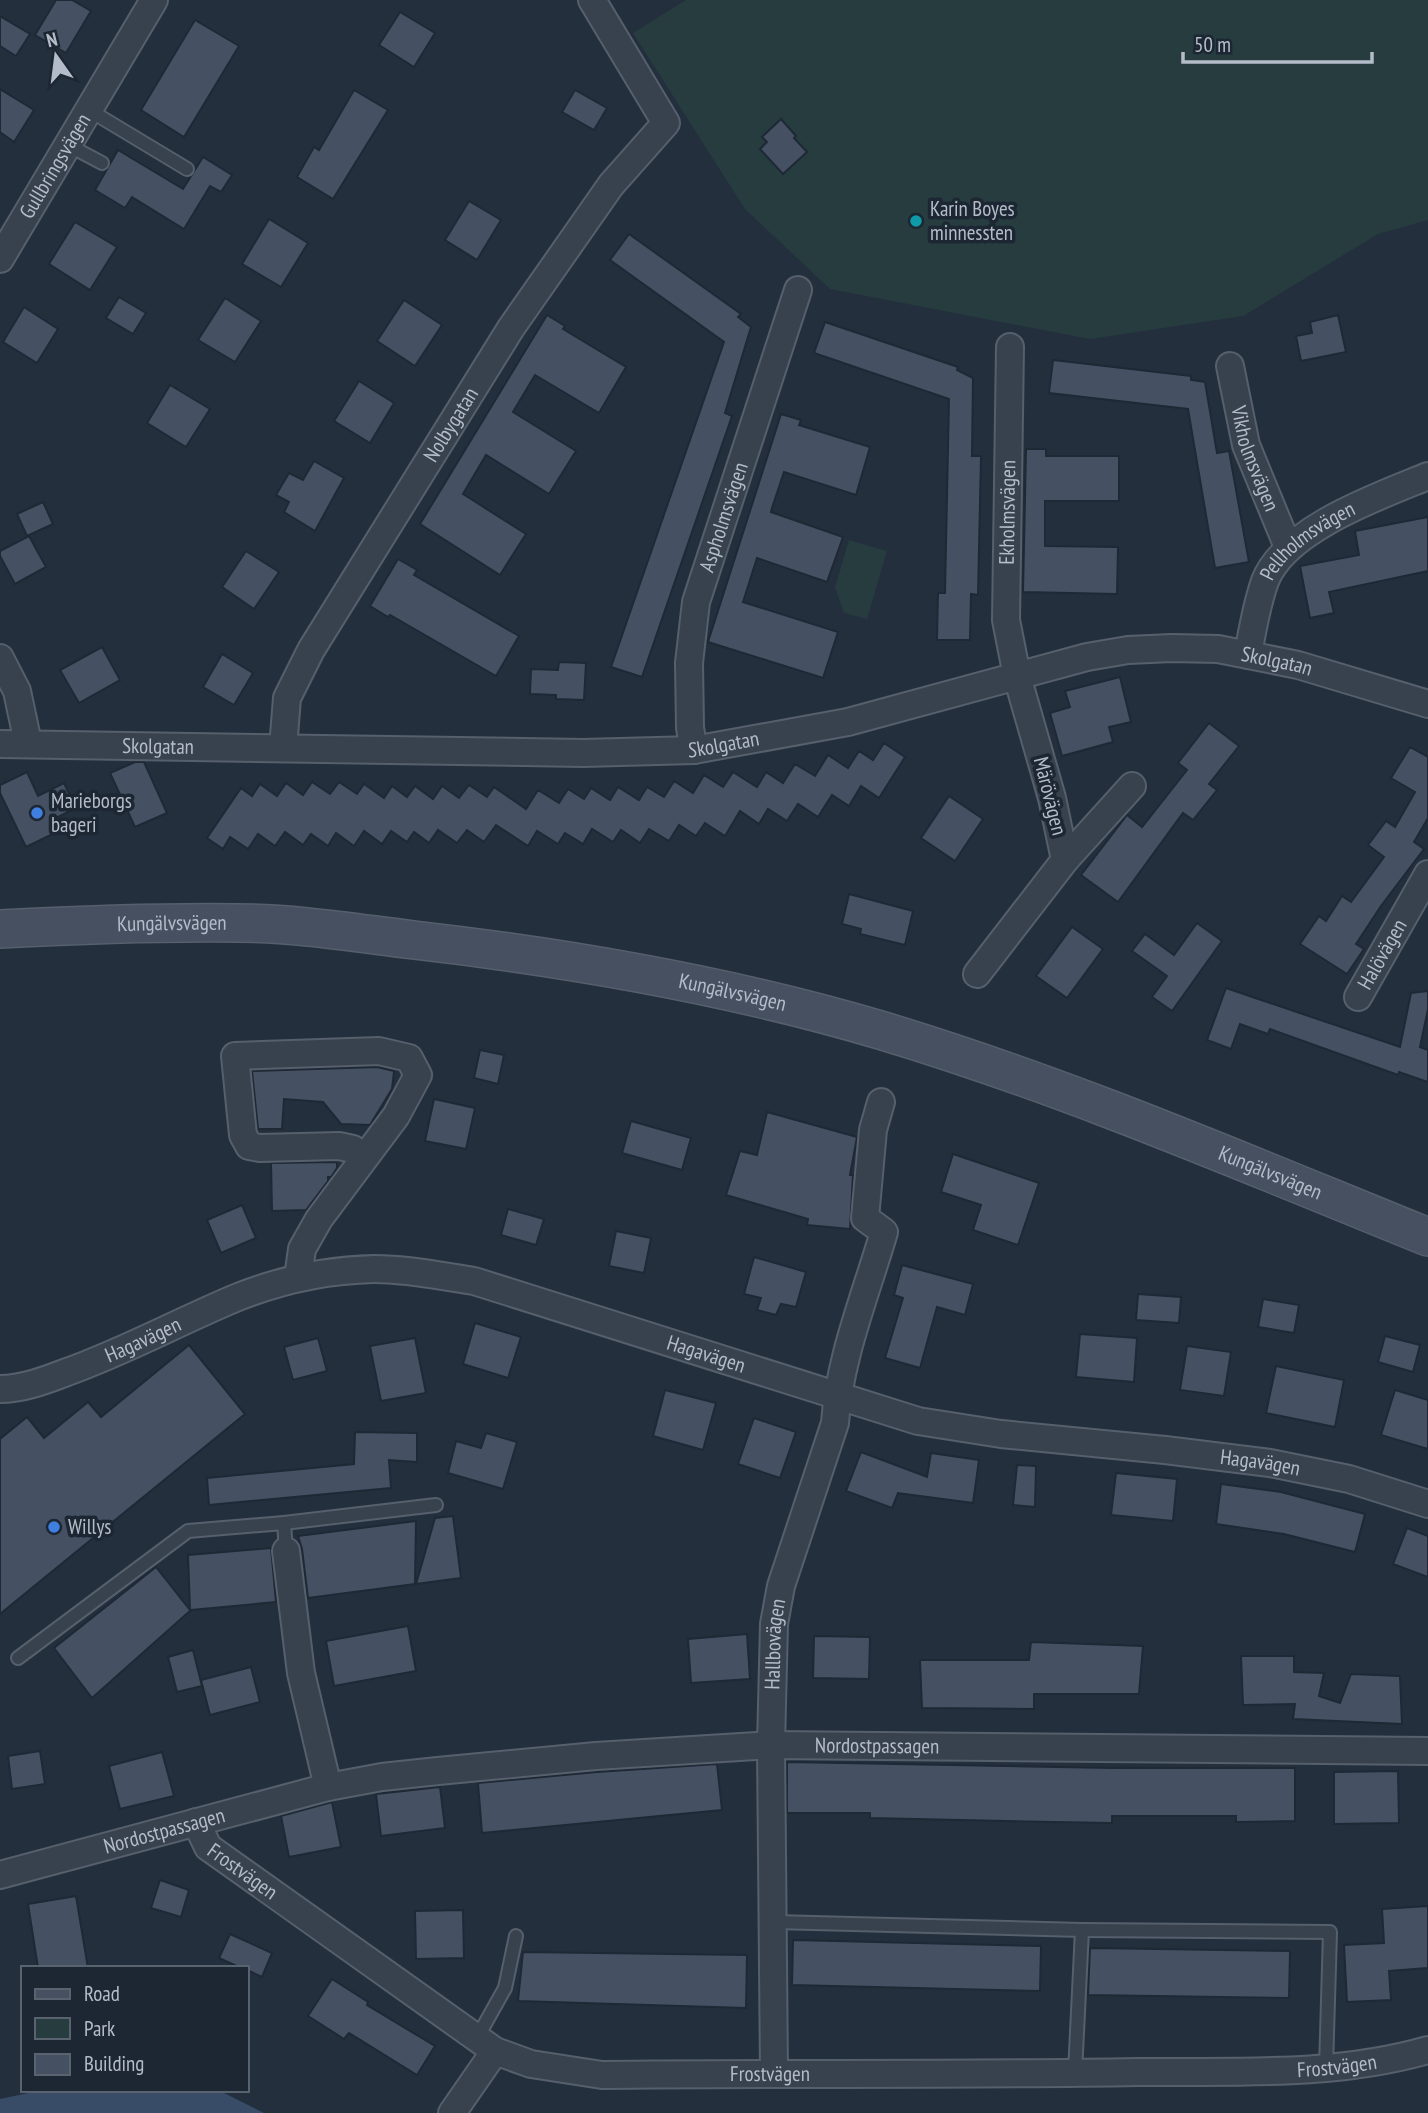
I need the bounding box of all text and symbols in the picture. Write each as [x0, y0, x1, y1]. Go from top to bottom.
north arrow [21, 21, 91, 91]
scale bar [1183, 21, 1372, 65]
text: N [44, 27, 60, 52]
text: 50 m [1194, 31, 1231, 58]
street label: Gullbringsvägen [13, 108, 96, 223]
place label: Karin Boyes minnessten [930, 195, 1015, 246]
marker: Karin Boyes minnessten [908, 213, 924, 229]
street label: Nolbygatan [417, 382, 484, 467]
street label: Vikholmsvägen [1225, 402, 1286, 515]
street label: Aspholmsvägen [693, 459, 754, 575]
street label: Ekholmsvägen [993, 460, 1021, 565]
street label: Pellholmsvägen [1253, 495, 1359, 585]
street label: Skolgatan [1239, 640, 1316, 682]
street label: Skolgatan [688, 724, 761, 763]
street label: Skolgatan [122, 732, 194, 760]
street label: Märövägen [1028, 754, 1073, 838]
place label: Marieborgs bageri [51, 787, 132, 838]
marker: Marieborgs bageri [29, 805, 45, 821]
street label: Kungälvsvägen [117, 909, 227, 937]
street label: Halövägen [1351, 914, 1413, 994]
street label: Kungälvsvägen [676, 967, 789, 1017]
street label: Kungälvsvägen [1215, 1139, 1326, 1205]
street label: Hagavägen [101, 1310, 185, 1369]
street label: Hagavägen [664, 1329, 749, 1379]
street label: Hagavägen [1219, 1443, 1303, 1482]
place label: Willys [68, 1513, 111, 1540]
marker: Willys [46, 1519, 62, 1535]
street label: Hallbovägen [758, 1596, 791, 1690]
street label: Nordostpassagen [815, 1731, 939, 1760]
street label: Nordostpassagen [100, 1801, 228, 1860]
street label: Frostvägen [202, 1837, 283, 1905]
legend [21, 1966, 248, 2092]
text: Road [84, 1980, 120, 2007]
text: Park [84, 2015, 115, 2042]
street label: Frostvägen [1296, 2048, 1379, 2083]
text: Building [84, 2050, 144, 2077]
street label: Frostvägen [730, 2060, 810, 2087]

